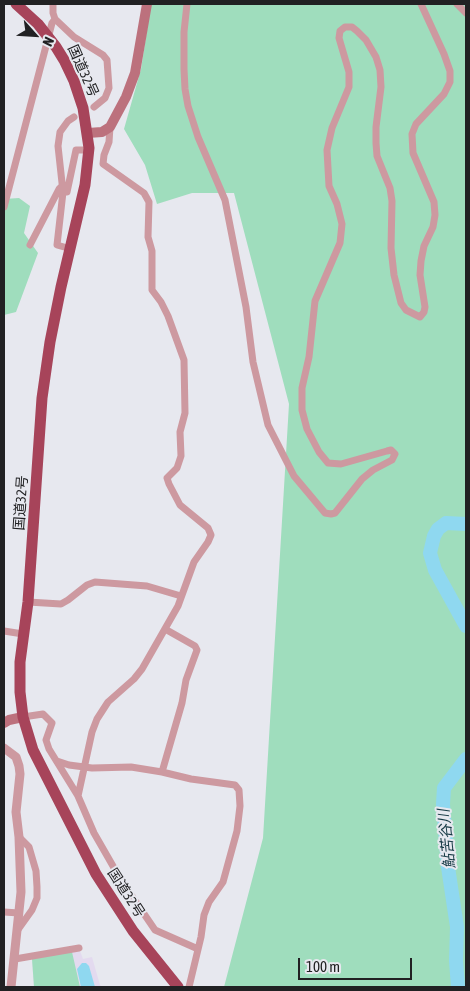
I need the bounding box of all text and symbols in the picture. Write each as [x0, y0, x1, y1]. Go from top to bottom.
north arrow [10, 10, 60, 60]
text: N [39, 34, 57, 49]
street label: 国道32号 [64, 42, 102, 100]
street label: 国道32号 [11, 475, 31, 531]
water label: 鮎苦谷川 [435, 808, 459, 870]
street label: 国道32号 [104, 865, 148, 921]
scale bar [300, 948, 414, 980]
text: 100 m [306, 958, 340, 975]

